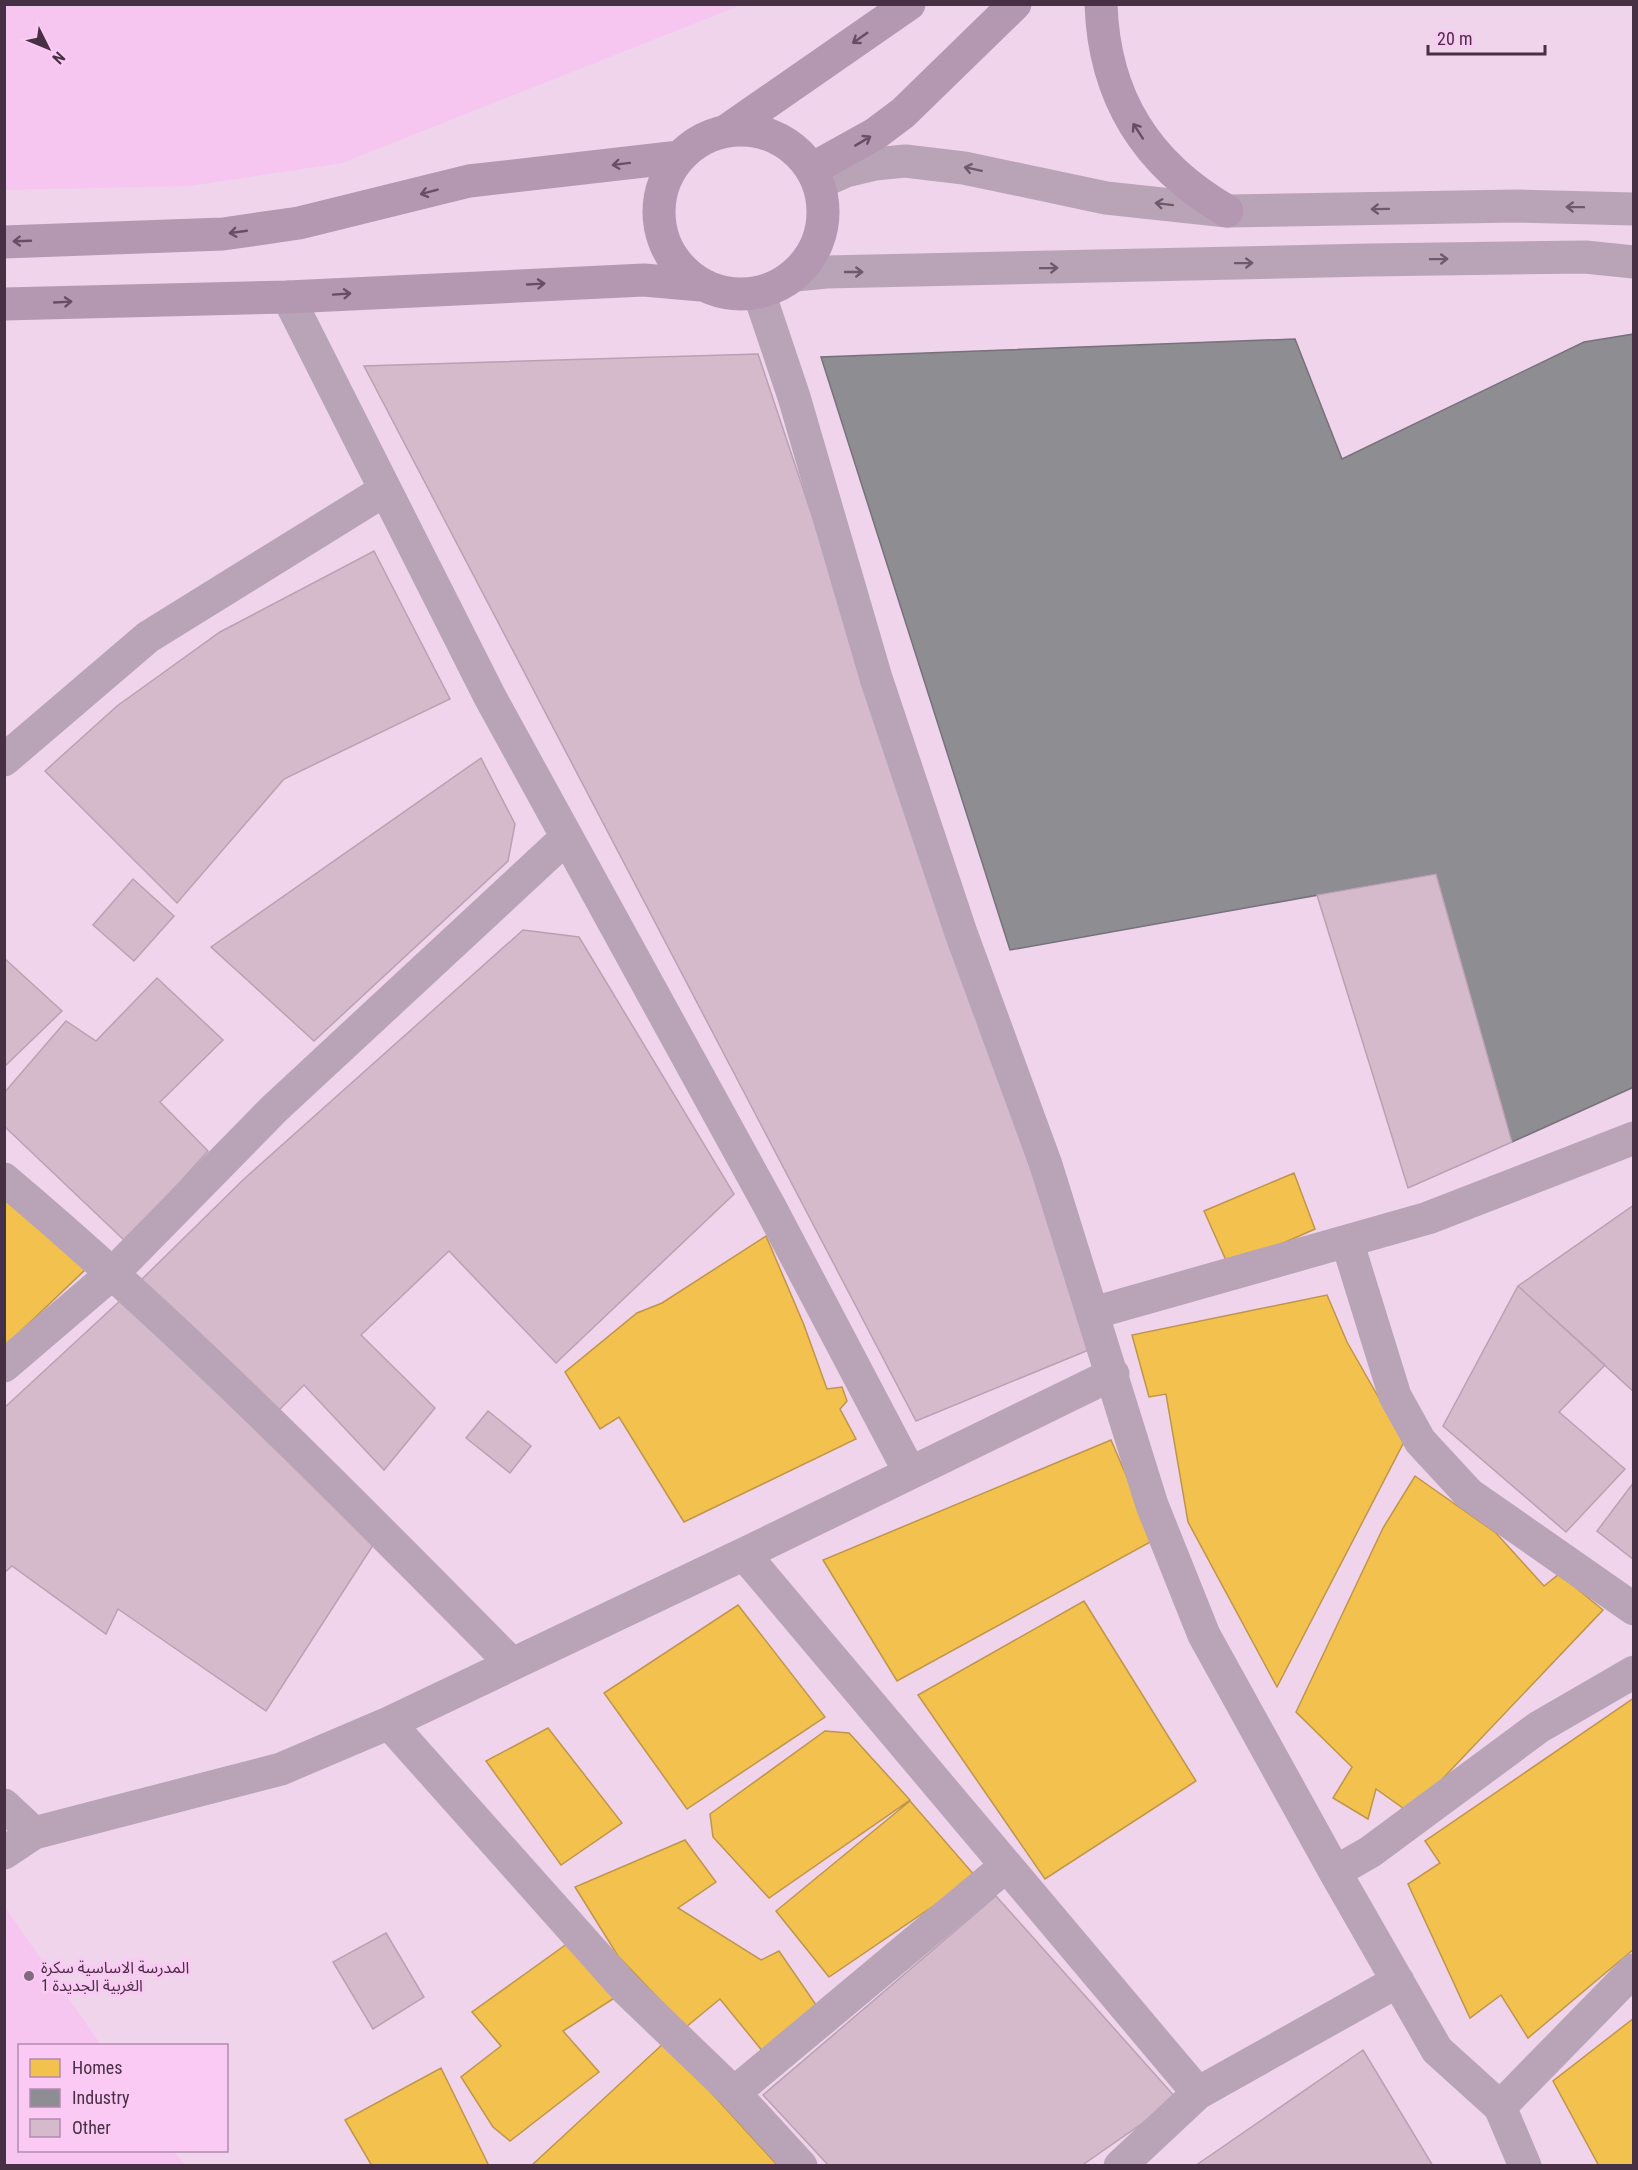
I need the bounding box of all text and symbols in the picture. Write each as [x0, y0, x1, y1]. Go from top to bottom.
north arrow [18, 18, 78, 78]
scale bar [1428, 18, 1545, 56]
text: 20 m [1437, 28, 1472, 49]
one-way arrow [853, 32, 869, 44]
text: N [48, 48, 69, 68]
one-way arrow [1132, 123, 1144, 140]
one-way arrow [854, 135, 871, 147]
one-way arrow [612, 158, 632, 169]
one-way arrow [964, 163, 983, 175]
one-way arrow [419, 186, 438, 198]
one-way arrow [1155, 198, 1175, 209]
one-way arrow [1566, 202, 1586, 213]
one-way arrow [1371, 203, 1391, 214]
one-way arrow [229, 226, 248, 237]
one-way arrow [13, 235, 33, 247]
one-way arrow [1428, 253, 1448, 265]
one-way arrow [1233, 257, 1253, 269]
one-way arrow [1038, 262, 1058, 273]
one-way arrow [843, 266, 863, 278]
one-way arrow [526, 278, 546, 289]
one-way arrow [331, 288, 351, 299]
one-way arrow [52, 296, 72, 307]
place label: المدرسة الاساسية سكرة الغربية الجديدة 1 [41, 1958, 189, 1995]
marker: المدرسة الاساسية سكرة الغربية الجديدة 1 [22, 1969, 36, 1983]
legend [18, 2044, 228, 2152]
text: Homes [72, 2057, 122, 2078]
text: Industry [72, 2087, 130, 2108]
text: Other [72, 2117, 111, 2138]

